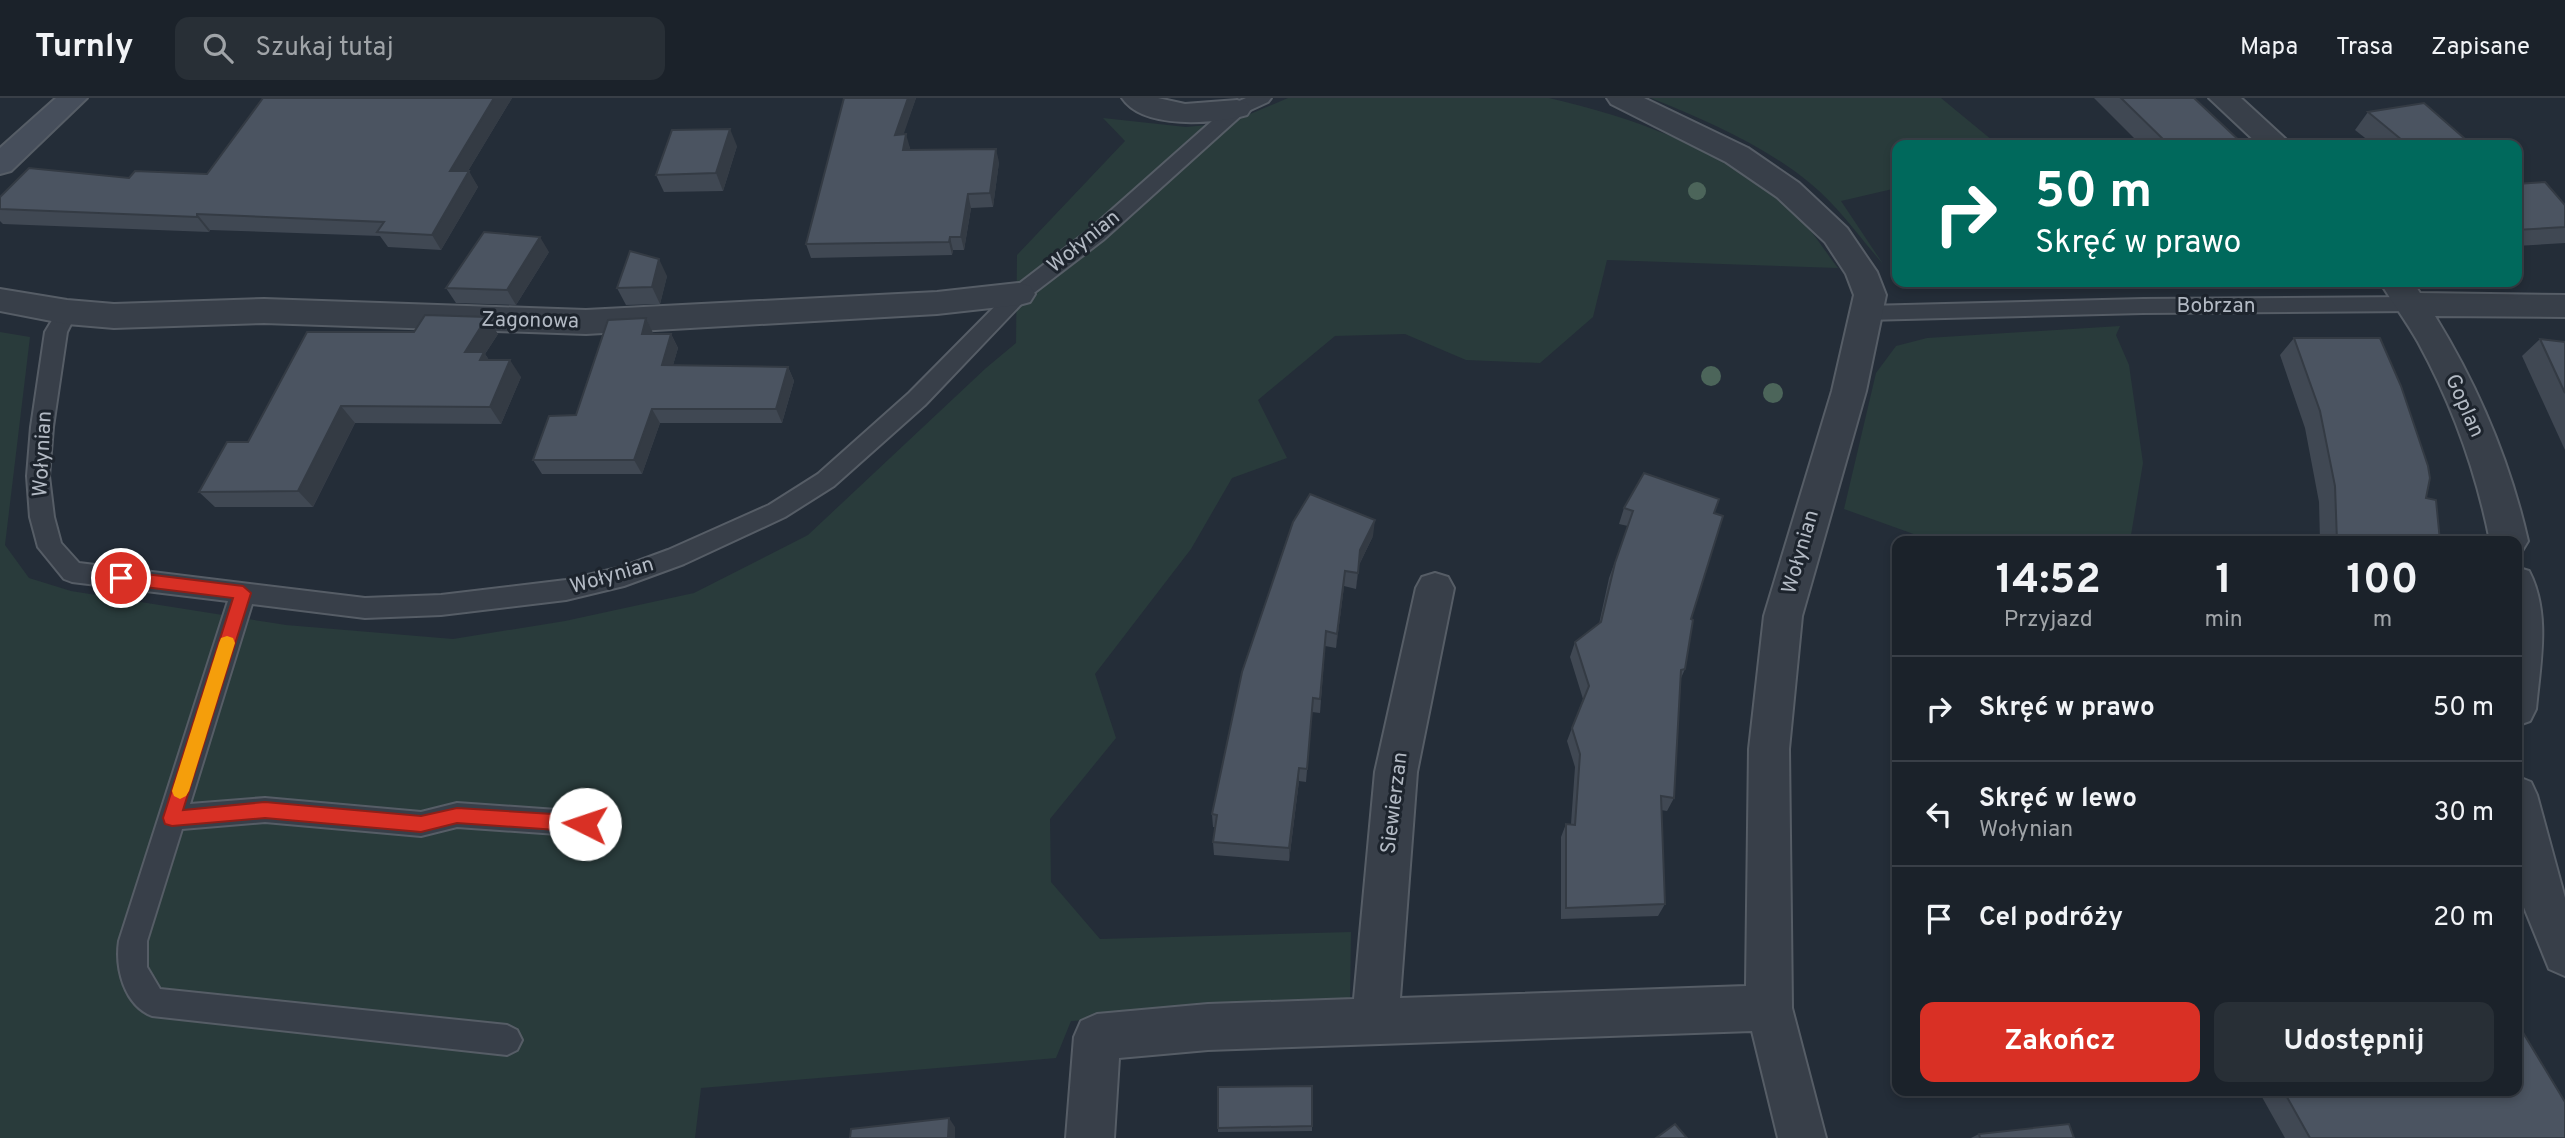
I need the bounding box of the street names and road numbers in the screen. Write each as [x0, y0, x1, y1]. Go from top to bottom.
street label: Wołynian [1042, 204, 1126, 280]
street label: Bobrzan [2176, 293, 2256, 320]
street label: Zagonowa [481, 307, 579, 335]
street label: Goplan [2438, 370, 2490, 442]
street label: Wołynian [27, 410, 59, 498]
street label: Wołynian [1776, 507, 1826, 597]
street label: Wołynian [567, 551, 657, 601]
street label: Siewierzan [1375, 750, 1415, 856]

